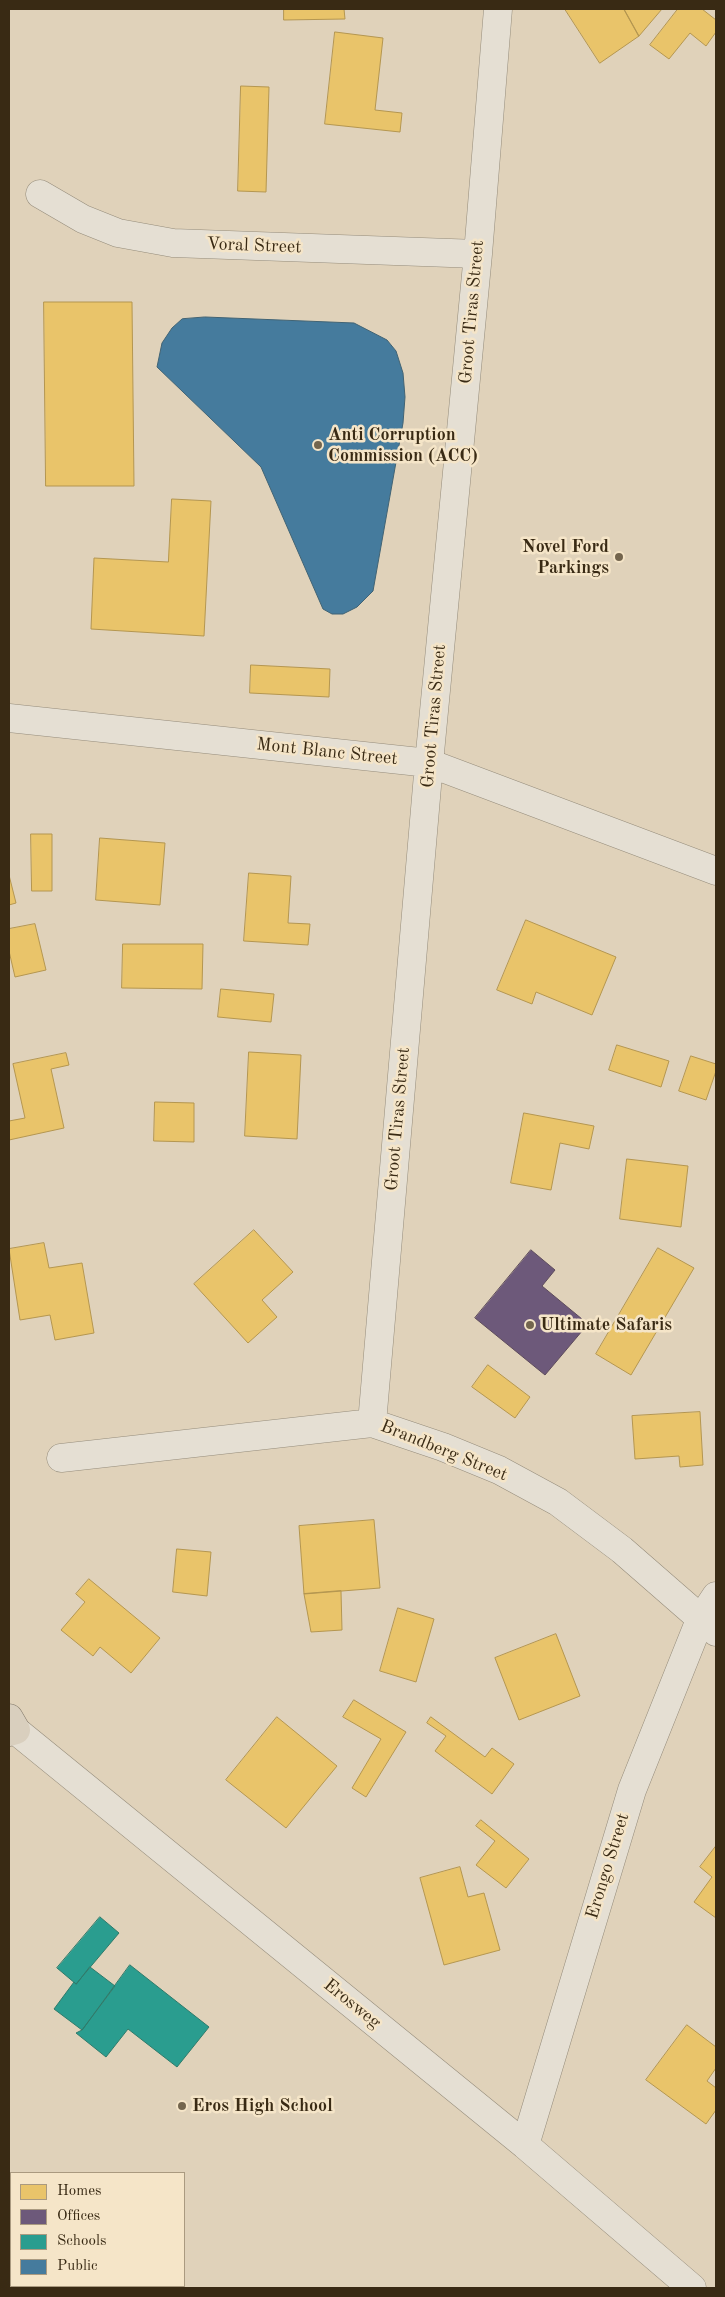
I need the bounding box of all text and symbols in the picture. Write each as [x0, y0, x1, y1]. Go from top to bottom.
street label: Voral Street [206, 234, 302, 258]
street label: Groot Tiras Street [455, 239, 489, 385]
place label: Anti Corruption Commission (ACC) [328, 424, 478, 466]
marker: Anti Corruption Commission (ACC) [312, 439, 324, 451]
place label: Novel Ford Parkings [522, 536, 609, 578]
marker: Novel Ford Parkings [613, 551, 625, 563]
street label: Groot Tiras Street [417, 643, 451, 789]
street label: Mont Blanc Street [255, 734, 399, 770]
street label: Groot Tiras Street [381, 1046, 415, 1192]
place label: Ultimate Safaris [540, 1314, 672, 1336]
marker: Ultimate Safaris [524, 1319, 536, 1331]
street label: Brandberg Street [377, 1416, 511, 1486]
street label: Erongo Street [582, 1810, 634, 1922]
street label: Erosweg [319, 1974, 385, 2034]
place label: Eros High School [192, 2095, 333, 2117]
marker: Eros High School [176, 2100, 188, 2112]
legend [10, 2172, 185, 2287]
text: Homes [57, 2184, 102, 2199]
text: Offices [57, 2209, 100, 2224]
text: Schools [57, 2234, 106, 2249]
text: Public [57, 2259, 98, 2274]

